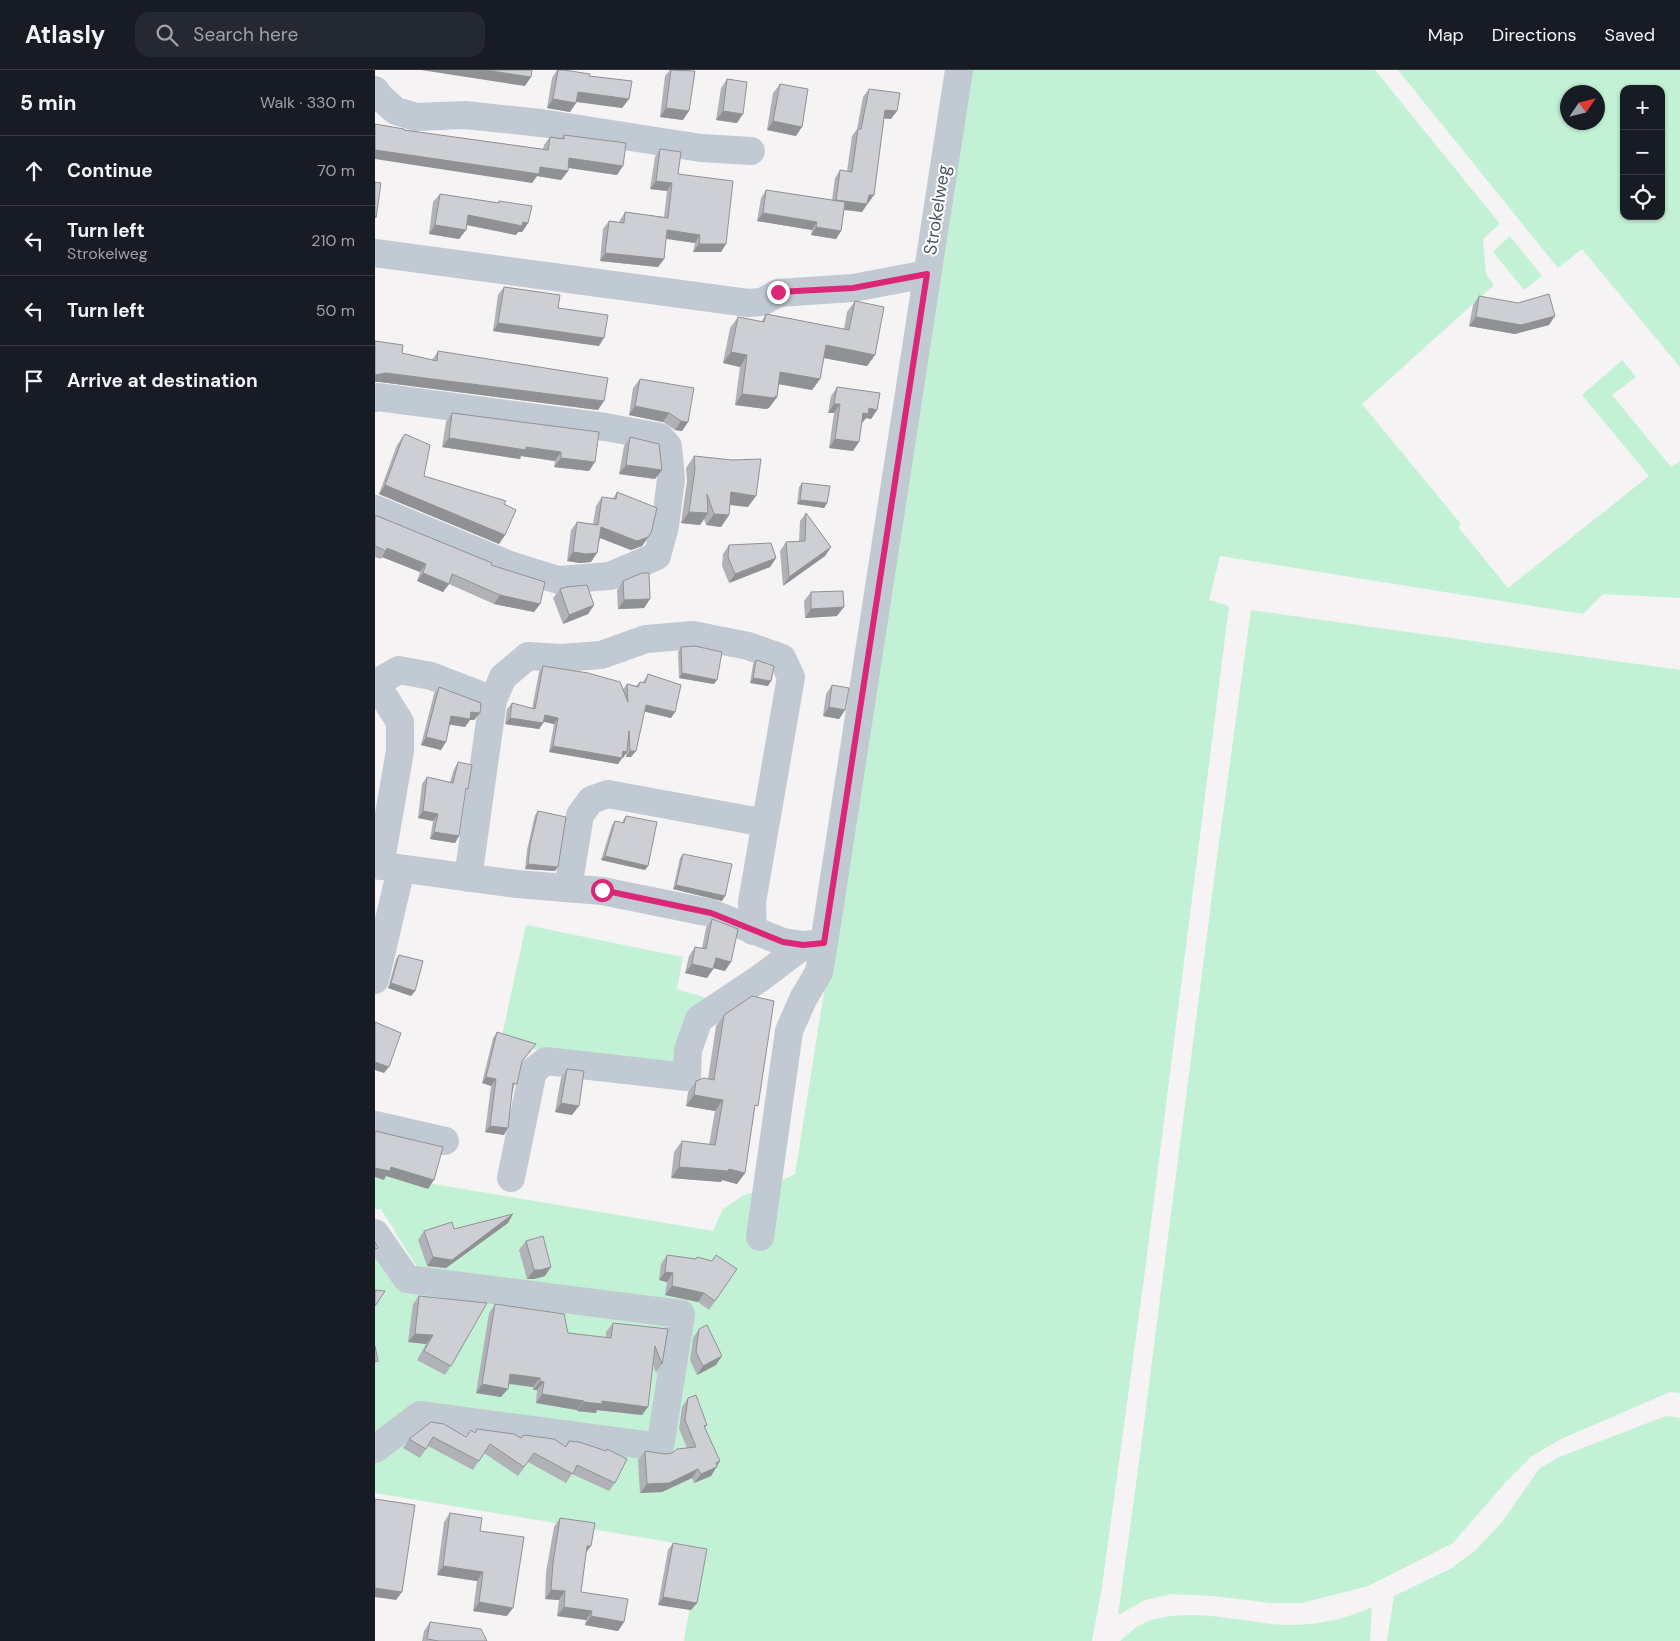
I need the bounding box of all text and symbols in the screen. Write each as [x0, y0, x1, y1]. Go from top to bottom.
search box [135, 12, 485, 57]
text: Atlasly [25, 19, 105, 50]
icon: search [153, 21, 181, 49]
text: Search here [193, 22, 298, 47]
text: Map [1428, 23, 1464, 47]
text: Directions [1492, 23, 1577, 47]
text: Saved [1605, 23, 1655, 47]
north arrow [1560, 85, 1605, 130]
map controls [1620, 85, 1665, 220]
button: + [1620, 85, 1665, 130]
text: 5 min [20, 89, 76, 117]
text: Walk · 330 m [260, 92, 355, 113]
button: − [1620, 130, 1665, 175]
icon: ahead [20, 157, 48, 185]
text: Continue [67, 158, 153, 183]
text: 70 m [317, 160, 355, 181]
street label: Strokelweg [918, 163, 956, 257]
button: locate [1620, 175, 1665, 220]
text: Turn left [67, 218, 145, 243]
icon: left [20, 227, 48, 255]
text: 210 m [311, 230, 355, 251]
text: Strokelweg [67, 243, 148, 264]
route end [767, 281, 790, 304]
icon: left [20, 297, 48, 325]
text: Turn left [67, 298, 145, 323]
text: 50 m [316, 300, 355, 321]
icon: arrive [20, 367, 48, 395]
text: Arrive at destination [67, 368, 258, 393]
route start [591, 879, 614, 902]

